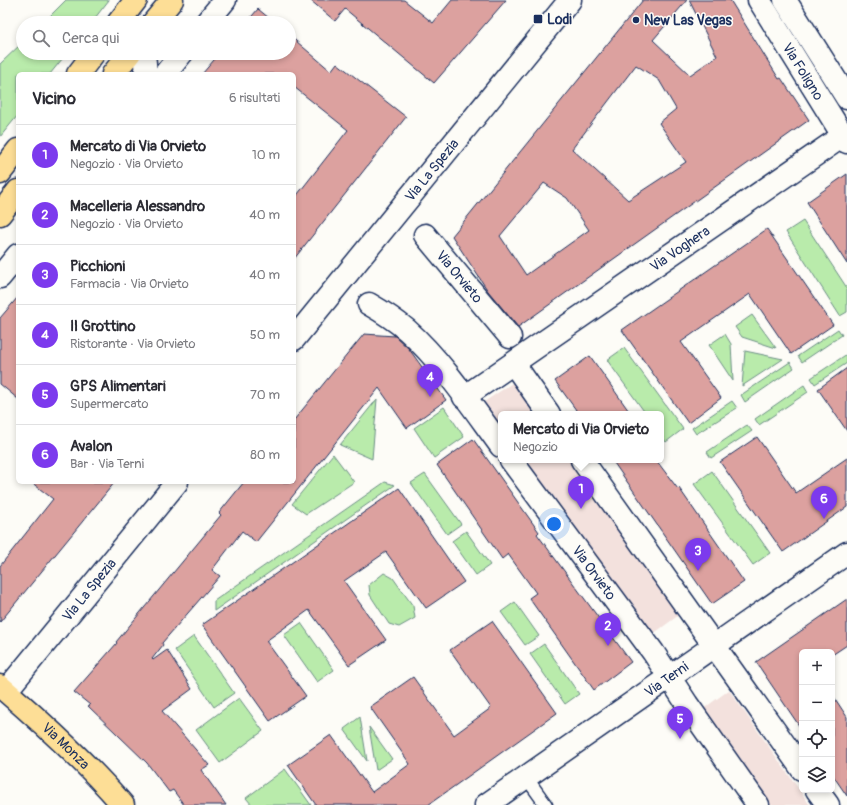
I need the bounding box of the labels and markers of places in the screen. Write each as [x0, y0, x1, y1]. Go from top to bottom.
place label: Lodi [547, 11, 572, 28]
place label: New Las Vegas [644, 12, 732, 29]
marker: Lodi [532, 13, 544, 25]
marker: New Las Vegas [631, 15, 641, 25]
pin: 4 [417, 364, 443, 397]
pin: 1 [568, 476, 594, 509]
pin: 6 [811, 486, 837, 519]
pin: 3 [685, 538, 711, 571]
pin: 2 [595, 613, 621, 646]
pin: 5 [667, 706, 693, 739]

